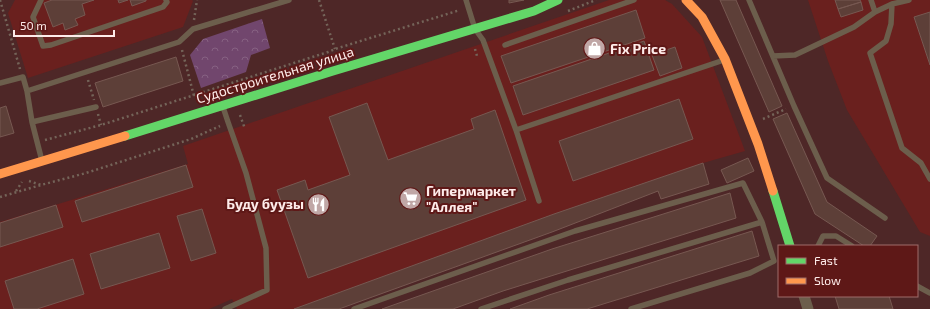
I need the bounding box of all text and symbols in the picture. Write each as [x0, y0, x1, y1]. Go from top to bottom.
scale bar [14, 12, 114, 38]
text: 50 m [20, 18, 47, 32]
shop icon: Fix Price [581, 36, 607, 62]
place label: Fix Price [610, 40, 666, 57]
street label: Судостроительная улица [194, 42, 356, 107]
place label: Гипермаркет "Аллея" [426, 182, 516, 215]
supermarket icon: Гипермаркет "Аллея" [397, 186, 423, 212]
restaurant icon: Буду буузы [306, 191, 332, 217]
place label: Буду буузы [226, 195, 304, 212]
legend [778, 245, 918, 297]
text: Fast [814, 253, 838, 267]
text: Slow [814, 273, 841, 287]

